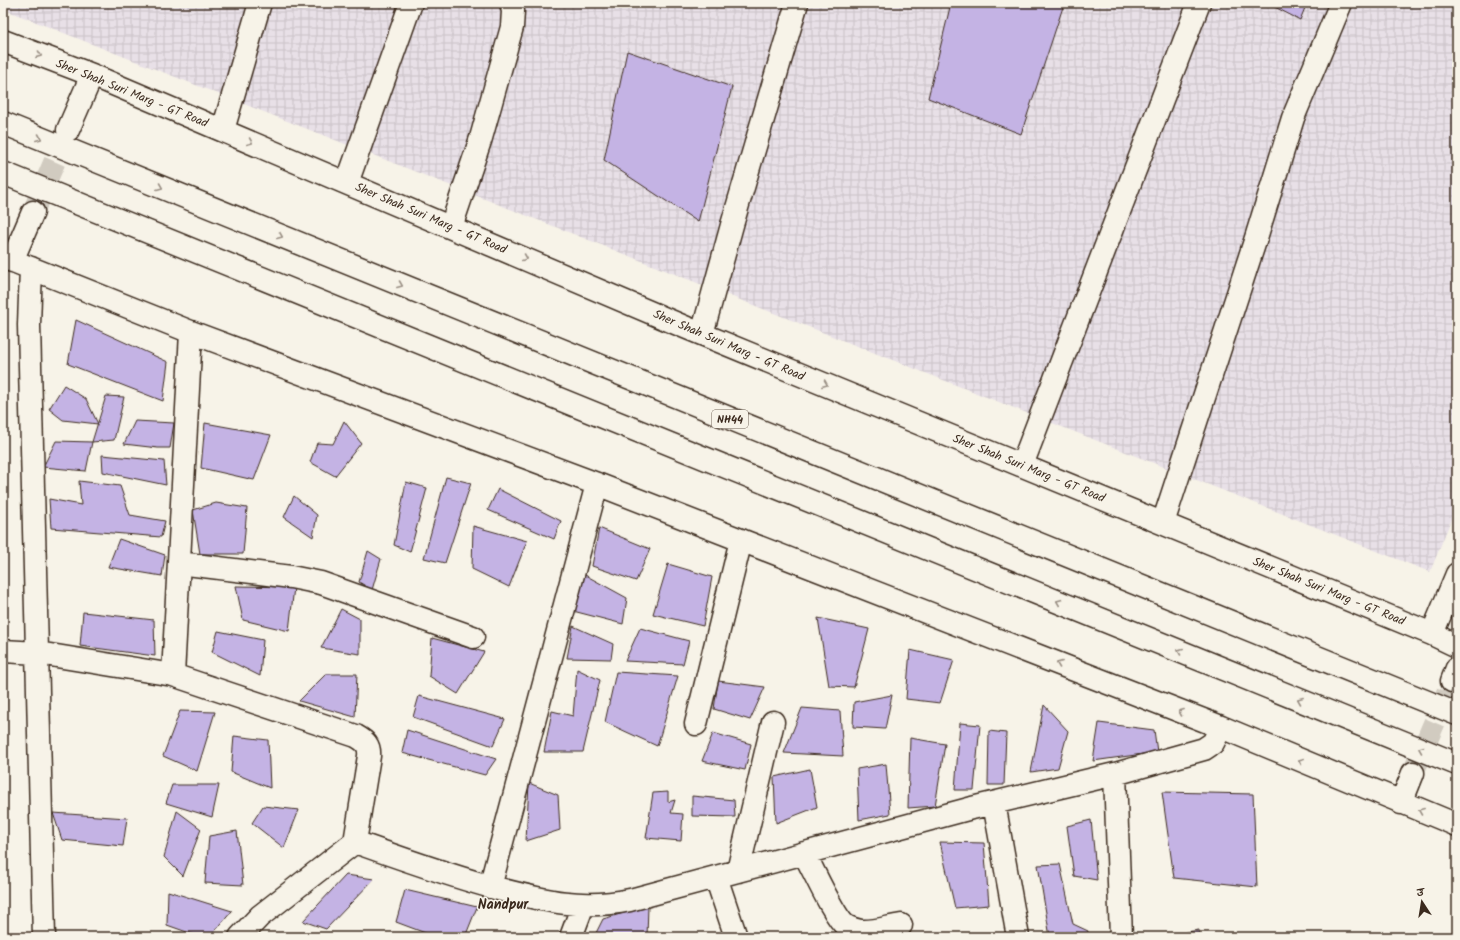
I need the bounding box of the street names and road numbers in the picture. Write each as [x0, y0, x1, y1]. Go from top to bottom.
street label: Sher Shah Suri Marg - GT Road [53, 54, 212, 133]
street label: Sher Shah Suri Marg - GT Road [352, 178, 510, 259]
street label: Sher Shah Suri Marg - GT Road [650, 305, 808, 386]
road number: NH44 [712, 410, 748, 428]
street label: Sher Shah Suri Marg - GT Road [950, 429, 1109, 508]
street label: Sher Shah Suri Marg - GT Road [1250, 552, 1409, 631]

